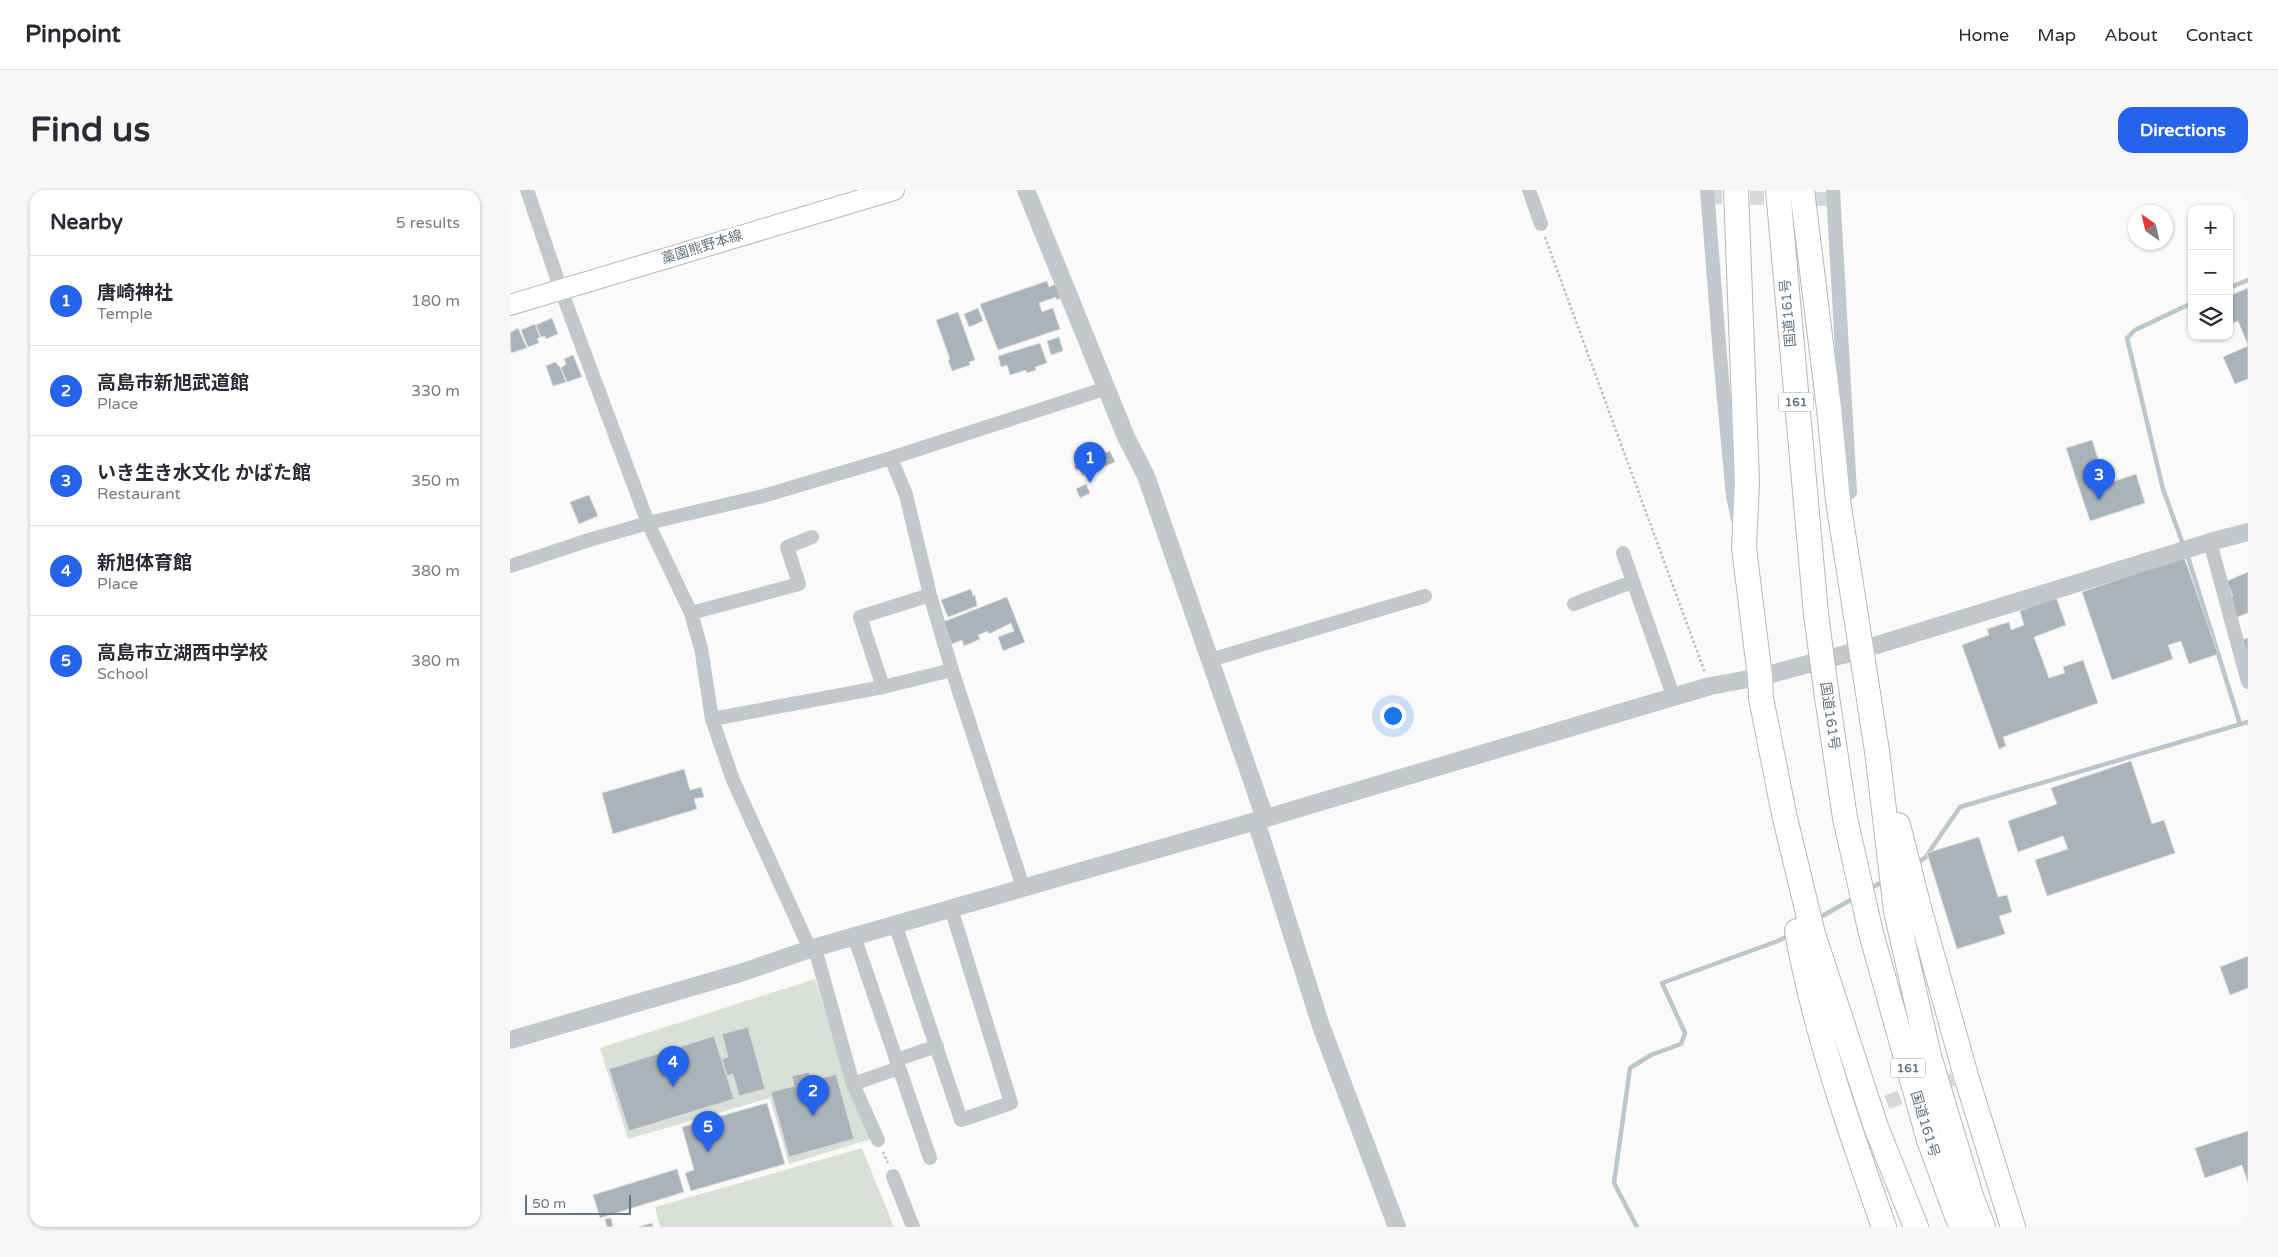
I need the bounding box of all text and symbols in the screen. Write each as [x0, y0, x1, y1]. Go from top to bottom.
text: Pinpoint [25, 20, 121, 49]
text: Home [1958, 24, 2009, 46]
text: Map [2037, 24, 2076, 46]
text: About [2104, 24, 2158, 46]
text: Contact [2186, 24, 2253, 46]
button: Directions [2118, 107, 2248, 153]
text: Find us [30, 109, 150, 151]
north arrow [2128, 205, 2173, 250]
map controls [2188, 205, 2233, 340]
button: + [2188, 205, 2233, 250]
text: Nearby [50, 210, 123, 235]
text: 5 results [396, 213, 460, 233]
street label: 藁園熊野本線 [659, 227, 745, 267]
button: − [2188, 250, 2233, 295]
street label: 国道161号 [1777, 278, 1799, 348]
text: 唐崎神社 [97, 282, 173, 304]
text: 1 [61, 291, 71, 311]
text: 180 m [411, 291, 460, 311]
button: layers [2188, 295, 2233, 340]
text: Temple [97, 304, 153, 324]
text: 高島市新旭武道館 [97, 372, 249, 394]
text: 2 [61, 381, 71, 401]
text: 330 m [411, 381, 460, 401]
road number: 161 [1778, 392, 1814, 412]
text: Place [97, 394, 138, 414]
pin: 1 [1074, 442, 1106, 483]
pin: 3 [2083, 459, 2115, 500]
text: いき生き水文化 かばた館 [97, 462, 311, 484]
text: 3 [61, 471, 71, 491]
text: 350 m [411, 471, 460, 491]
text: Restaurant [97, 484, 181, 504]
text: 新旭体育館 [97, 552, 192, 574]
text: 4 [61, 561, 71, 581]
text: 380 m [411, 561, 460, 581]
text: Place [97, 574, 138, 594]
text: 高島市立湖西中学校 [97, 642, 268, 664]
text: 5 [61, 651, 71, 671]
text: 380 m [411, 651, 460, 671]
text: School [97, 664, 149, 684]
street label: 国道161号 [1817, 681, 1843, 751]
your location [1380, 703, 1406, 729]
pin: 4 [657, 1046, 689, 1087]
road number: 161 [1890, 1058, 1926, 1078]
pin: 2 [797, 1075, 829, 1116]
street label: 国道161号 [1907, 1089, 1943, 1159]
pin: 5 [692, 1111, 724, 1152]
scale bar [525, 1192, 631, 1215]
text: 50 m [532, 1195, 566, 1212]

